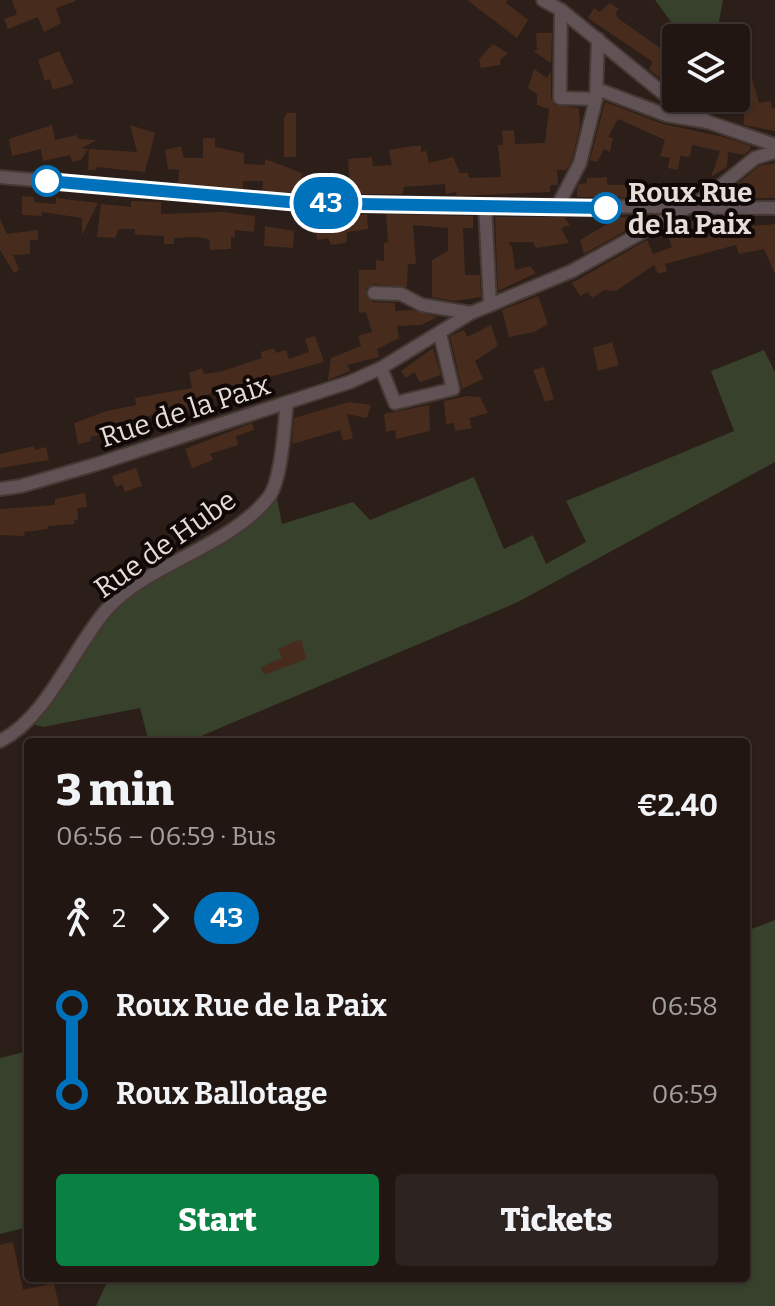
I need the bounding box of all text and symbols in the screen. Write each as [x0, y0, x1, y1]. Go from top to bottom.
map controls [662, 24, 750, 112]
button: layers [662, 24, 750, 112]
unlabelled marker [32, 166, 62, 196]
place label: Roux Rue de la Paix [628, 176, 752, 241]
line badge: 43 [290, 177, 362, 229]
text: 43 [309, 186, 343, 219]
marker: Roux Rue de la Paix [591, 193, 621, 223]
street label: Rue de la Paix [96, 368, 275, 454]
street label: Rue de Hube [88, 483, 242, 605]
text: 3 min [56, 764, 174, 817]
text: €2.40 [637, 788, 718, 824]
text: 06:56 – 06:59 · Bus [56, 821, 276, 852]
icon: walk [56, 896, 100, 940]
icon: forward [138, 896, 182, 940]
text: 43 [210, 901, 243, 934]
text: 2 [112, 903, 126, 934]
text: Roux Rue de la Paix [116, 988, 387, 1024]
text: 06:58 [651, 991, 718, 1022]
text: Roux Ballotage [116, 1076, 327, 1112]
text: 06:59 [652, 1079, 718, 1110]
button: Start [56, 1174, 379, 1266]
button: Tickets [395, 1174, 718, 1266]

